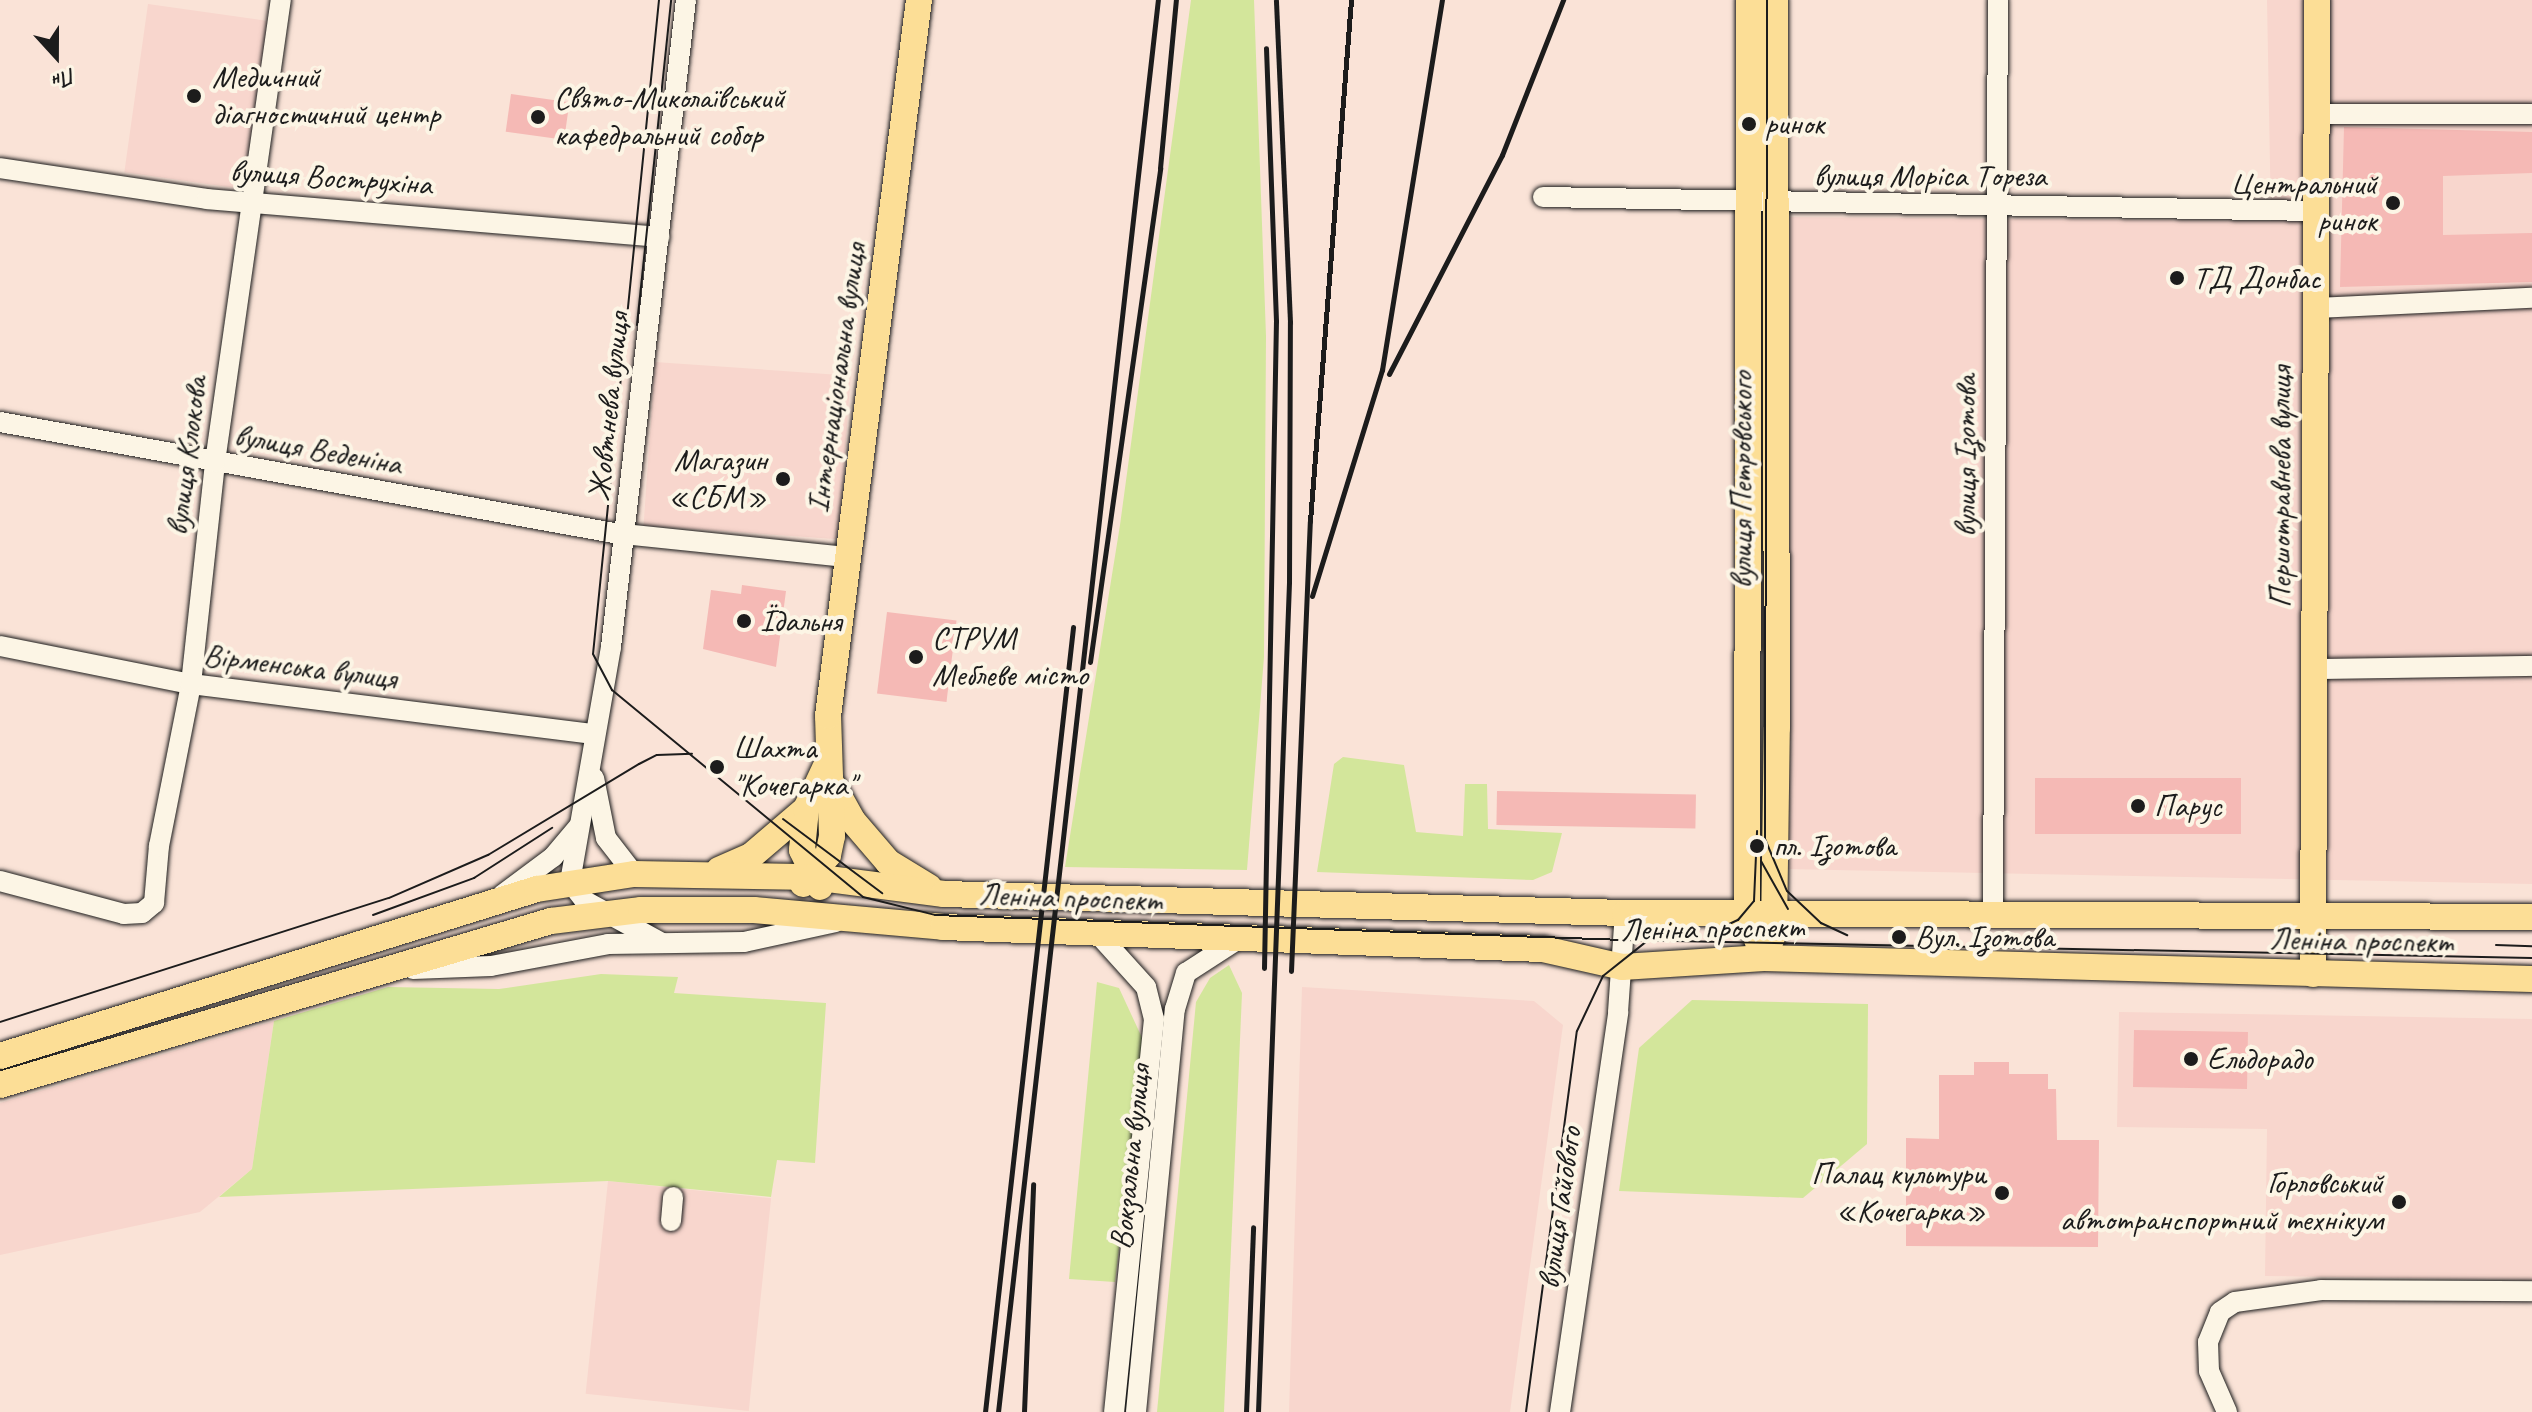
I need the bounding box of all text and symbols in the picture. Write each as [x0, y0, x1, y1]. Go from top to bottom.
north arrow [16, 16, 96, 96]
place label: Медичний діагностичний центр [212, 59, 440, 134]
text: Пн [49, 61, 80, 96]
place label: Свято-Миколаївський кафедральний собор [554, 80, 785, 155]
marker: Медичний діагностичний центр [183, 85, 205, 107]
place label: ринок [1765, 105, 1824, 143]
marker: Свято-Миколаївський кафедральний собор [529, 108, 547, 126]
marker: ринок [1740, 115, 1758, 133]
street label: вулиця Вострухіна [229, 152, 433, 204]
street label: вулиця Моріса Тореза [1816, 157, 2044, 195]
place label: Центральний ринок [2230, 166, 2377, 241]
marker: Центральний ринок [2384, 194, 2402, 212]
street label: Інтернаціональна вулиця [799, 241, 875, 515]
place label: ТД Донбас [2193, 259, 2320, 297]
marker: ТД Донбас [2168, 269, 2186, 287]
street label: Жовтнева вулиця [580, 311, 638, 503]
street label: Першотравнева вулиця [2262, 365, 2300, 609]
street label: вулиця Петровського [1723, 371, 1761, 589]
street label: вулиця Клокова [158, 374, 216, 538]
street label: вулиця Ізотова [1947, 375, 1985, 537]
street label: вулиця Веденіна [231, 416, 405, 484]
place label: Магазин «СБМ» [668, 442, 767, 517]
marker: Магазин «СБМ» [774, 470, 792, 488]
place label: Їдальня [760, 602, 842, 640]
marker: Їдальня [735, 612, 753, 630]
place label: СТРУМ Меблеве місто [932, 620, 1088, 695]
street label: Вірменська вулиця [200, 636, 400, 698]
marker: СТРУМ Меблеве місто [907, 648, 925, 666]
place label: Шахта "Кочегарка" [733, 730, 855, 805]
marker: Шахта "Кочегарка" [708, 758, 726, 776]
place label: Парус [2154, 787, 2222, 825]
marker: Парус [2129, 797, 2147, 815]
place label: пл. Ізотова [1773, 827, 1896, 865]
marker: пл. Ізотова [1748, 837, 1766, 855]
street label: Леніна проспект [978, 876, 1162, 920]
street label: Леніна проспект [1620, 908, 1804, 950]
place label: Вул. Ізотова [1915, 918, 2054, 956]
street label: Леніна проспект [2269, 920, 2453, 962]
marker: Вул. Ізотова [1890, 928, 1908, 946]
place label: Ельдорадо [2207, 1040, 2313, 1078]
marker: Ельдорадо [2182, 1050, 2200, 1068]
street label: Вокзальна вулиця [1102, 1063, 1160, 1251]
street label: вулиця Гайового [1530, 1125, 1590, 1291]
place label: Палац культури «Кочегарка» [1816, 1156, 1986, 1231]
place label: Горловський автотранспортний технікум [2060, 1165, 2383, 1240]
marker: Палац культури «Кочегарка» [1993, 1184, 2011, 1202]
marker: Горловський автотранспортний технікум [2390, 1193, 2408, 1211]

